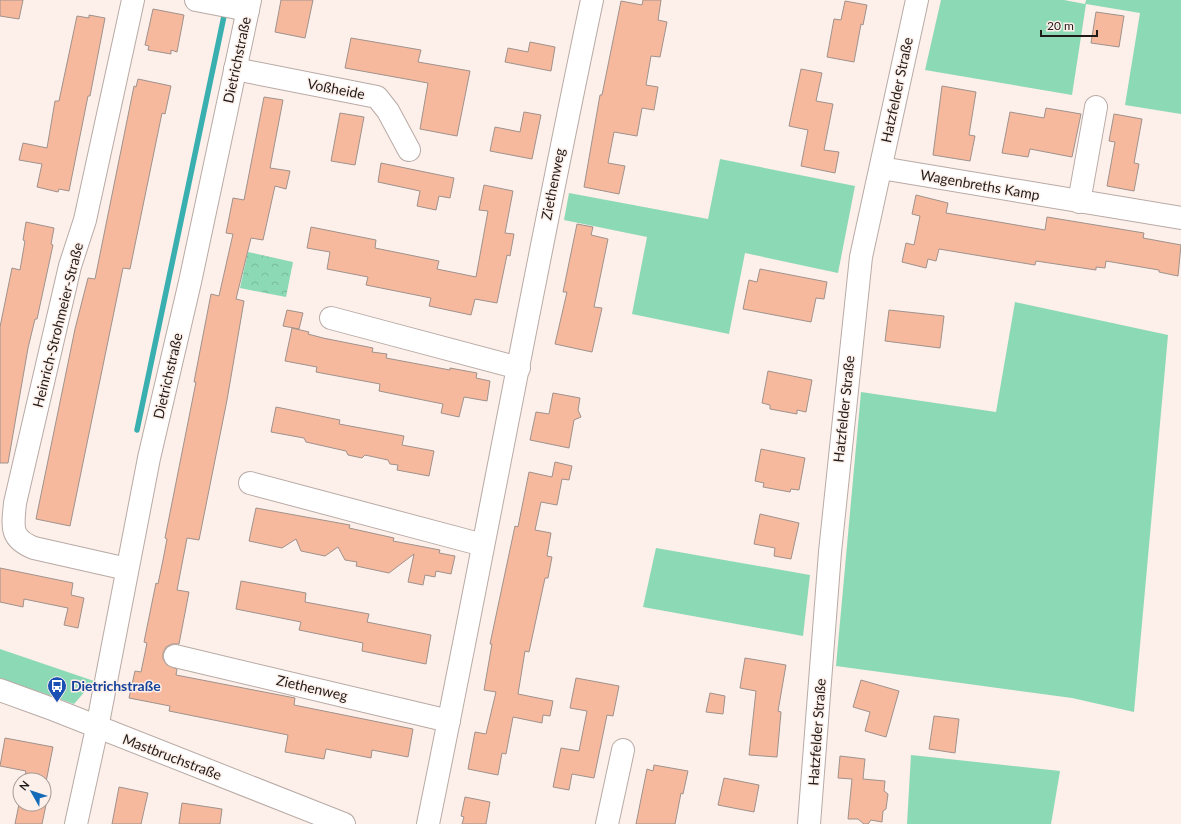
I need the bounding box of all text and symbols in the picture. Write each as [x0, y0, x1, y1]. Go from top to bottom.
scale bar [1041, 12, 1097, 38]
street label: Dietrichstraße [219, 15, 254, 105]
text: 20 m [1047, 18, 1074, 33]
street label: Hatzfelder Straße [877, 36, 916, 144]
street label: Voßheide [306, 75, 366, 102]
street label: Ziethenweg [537, 147, 568, 221]
street label: Wagenbreths Kamp [919, 166, 1041, 203]
street label: Heinrich-Strohmeier-Straße [29, 241, 86, 409]
street label: Dietrichstraße [149, 331, 186, 421]
street label: Hatzfelder Straße [829, 355, 858, 463]
street label: Ziethenweg [275, 671, 349, 704]
bus stop icon: Dietrichstraße [46, 675, 68, 703]
place label: Dietrichstraße [71, 677, 161, 694]
street label: Hatzfelder Straße [804, 678, 829, 786]
street label: Mastbruchstraße [120, 730, 224, 783]
north arrow [12, 772, 52, 812]
text: N [16, 778, 32, 793]

